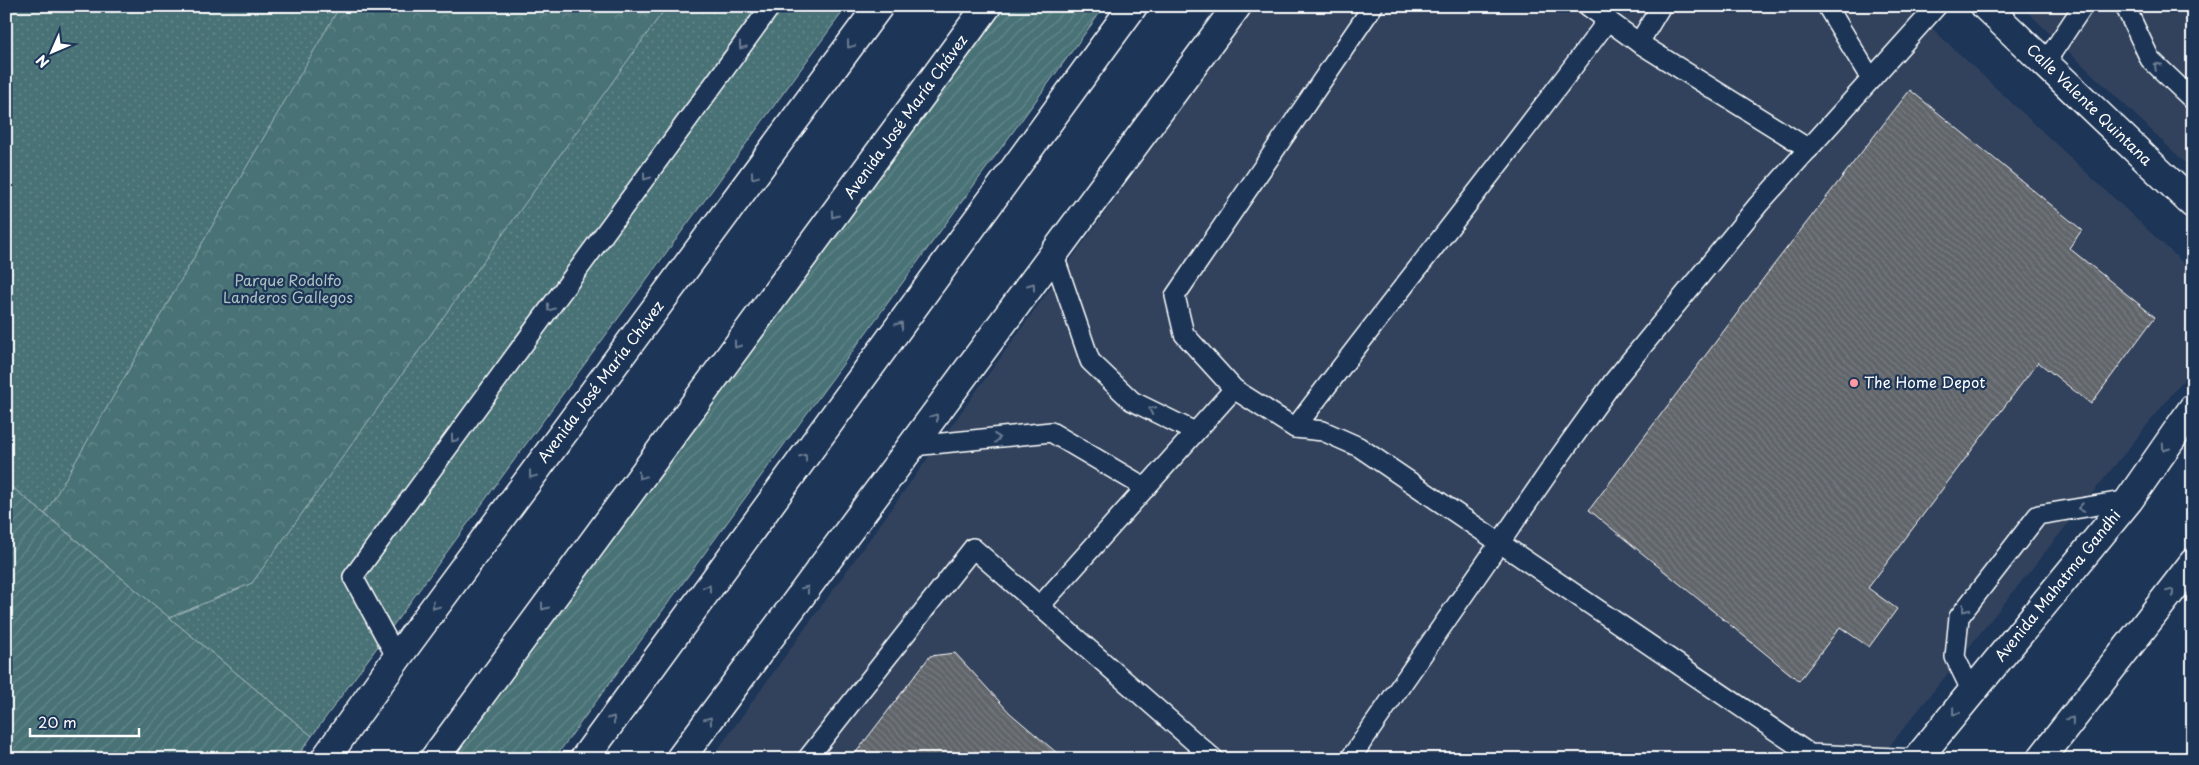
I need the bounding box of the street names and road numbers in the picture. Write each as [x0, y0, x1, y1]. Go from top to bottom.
street label: Avenida José María Chávez [837, 29, 972, 203]
street label: Calle Valente Quintana [2022, 38, 2158, 171]
street label: Avenida José María Chávez [531, 295, 668, 467]
street label: Avenida Mahatma Gandhi [1988, 504, 2125, 666]

